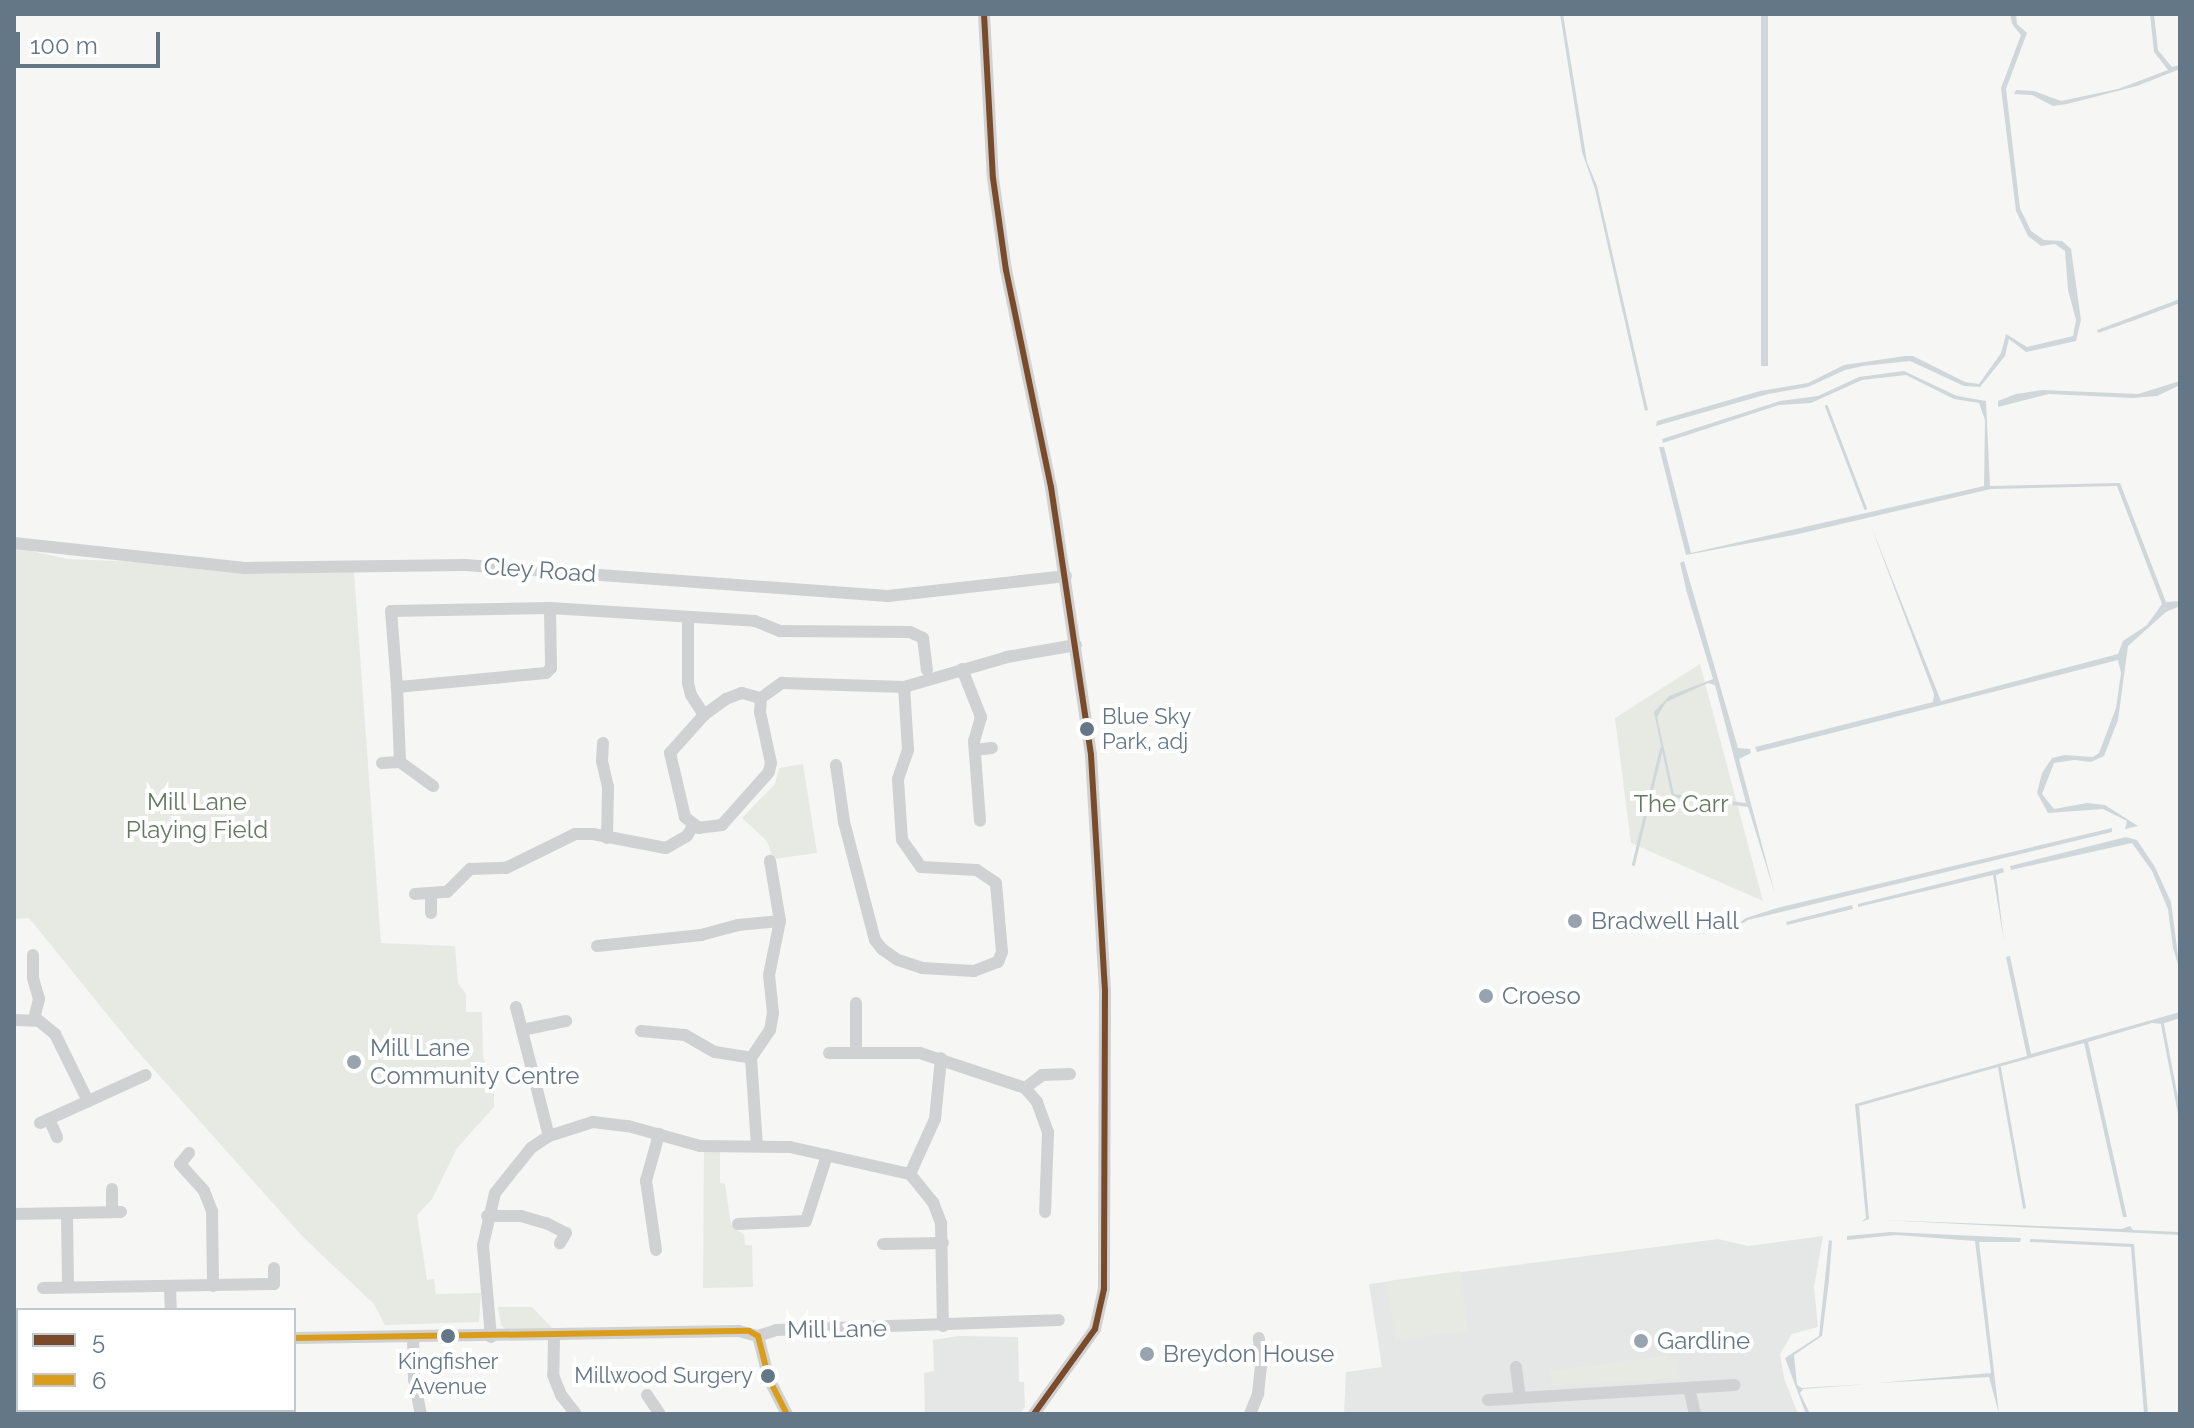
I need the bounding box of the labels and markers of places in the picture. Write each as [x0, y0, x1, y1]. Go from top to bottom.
place label: Blue Sky Park, adj [1102, 703, 1191, 754]
marker: Blue Sky Park, adj [1079, 721, 1095, 737]
place label: Bradwell Hall [1591, 907, 1739, 935]
marker: Bradwell Hall [1566, 912, 1584, 930]
place label: Croeso [1502, 982, 1581, 1010]
marker: Croeso [1477, 987, 1495, 1005]
place label: Mill Lane Community Centre [370, 1034, 580, 1090]
marker: Mill Lane Community Centre [345, 1053, 363, 1071]
place label: Gardline [1657, 1327, 1750, 1355]
marker: Kingfisher Avenue [440, 1328, 456, 1344]
marker: Gardline [1632, 1332, 1650, 1350]
place label: Breydon House [1163, 1340, 1334, 1368]
marker: Breydon House [1138, 1345, 1156, 1363]
place label: Kingfisher Avenue [398, 1348, 498, 1400]
place label: Millwood Surgery [574, 1363, 753, 1389]
marker: Millwood Surgery [760, 1368, 776, 1384]

